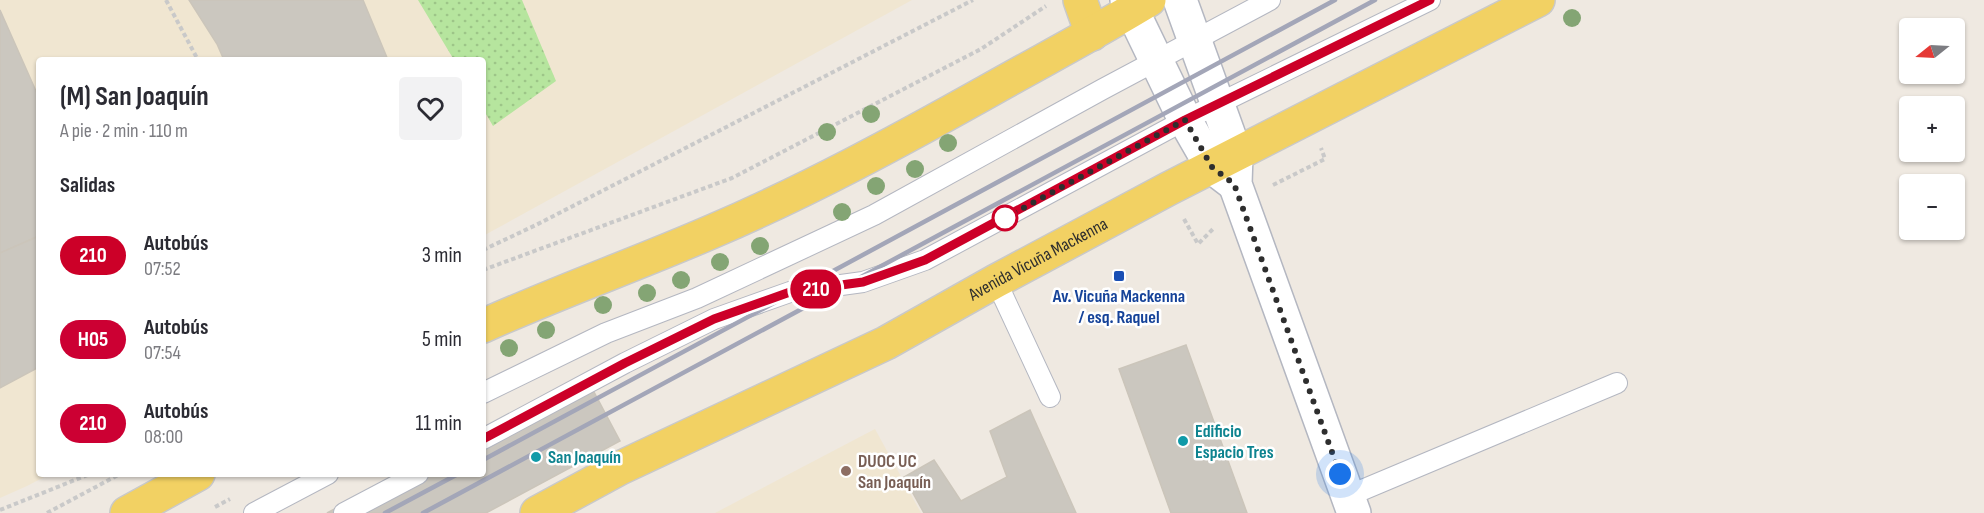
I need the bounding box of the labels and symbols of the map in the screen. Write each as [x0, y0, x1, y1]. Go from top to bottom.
north arrow [1899, 18, 1965, 84]
unlabelled marker [992, 205, 1018, 231]
street label: Avenida Vicuña Mackenna [964, 213, 1111, 306]
marker: Av. Vicuña Mackenna / esq. Raquel [1112, 269, 1126, 283]
line badge: 210 [782, 270, 850, 308]
place label: Av. Vicuña Mackenna / esq. Raquel [1052, 286, 1185, 328]
place label: Edificio Espacio Tres [1195, 421, 1274, 463]
marker: Edificio Espacio Tres [1176, 434, 1190, 448]
place label: San Joaquín [548, 447, 621, 468]
marker: San Joaquín [529, 450, 543, 464]
place label: DUOC UC San Joaquín [858, 451, 931, 493]
your location [1325, 459, 1355, 489]
marker: DUOC UC San Joaquín [839, 464, 853, 478]

